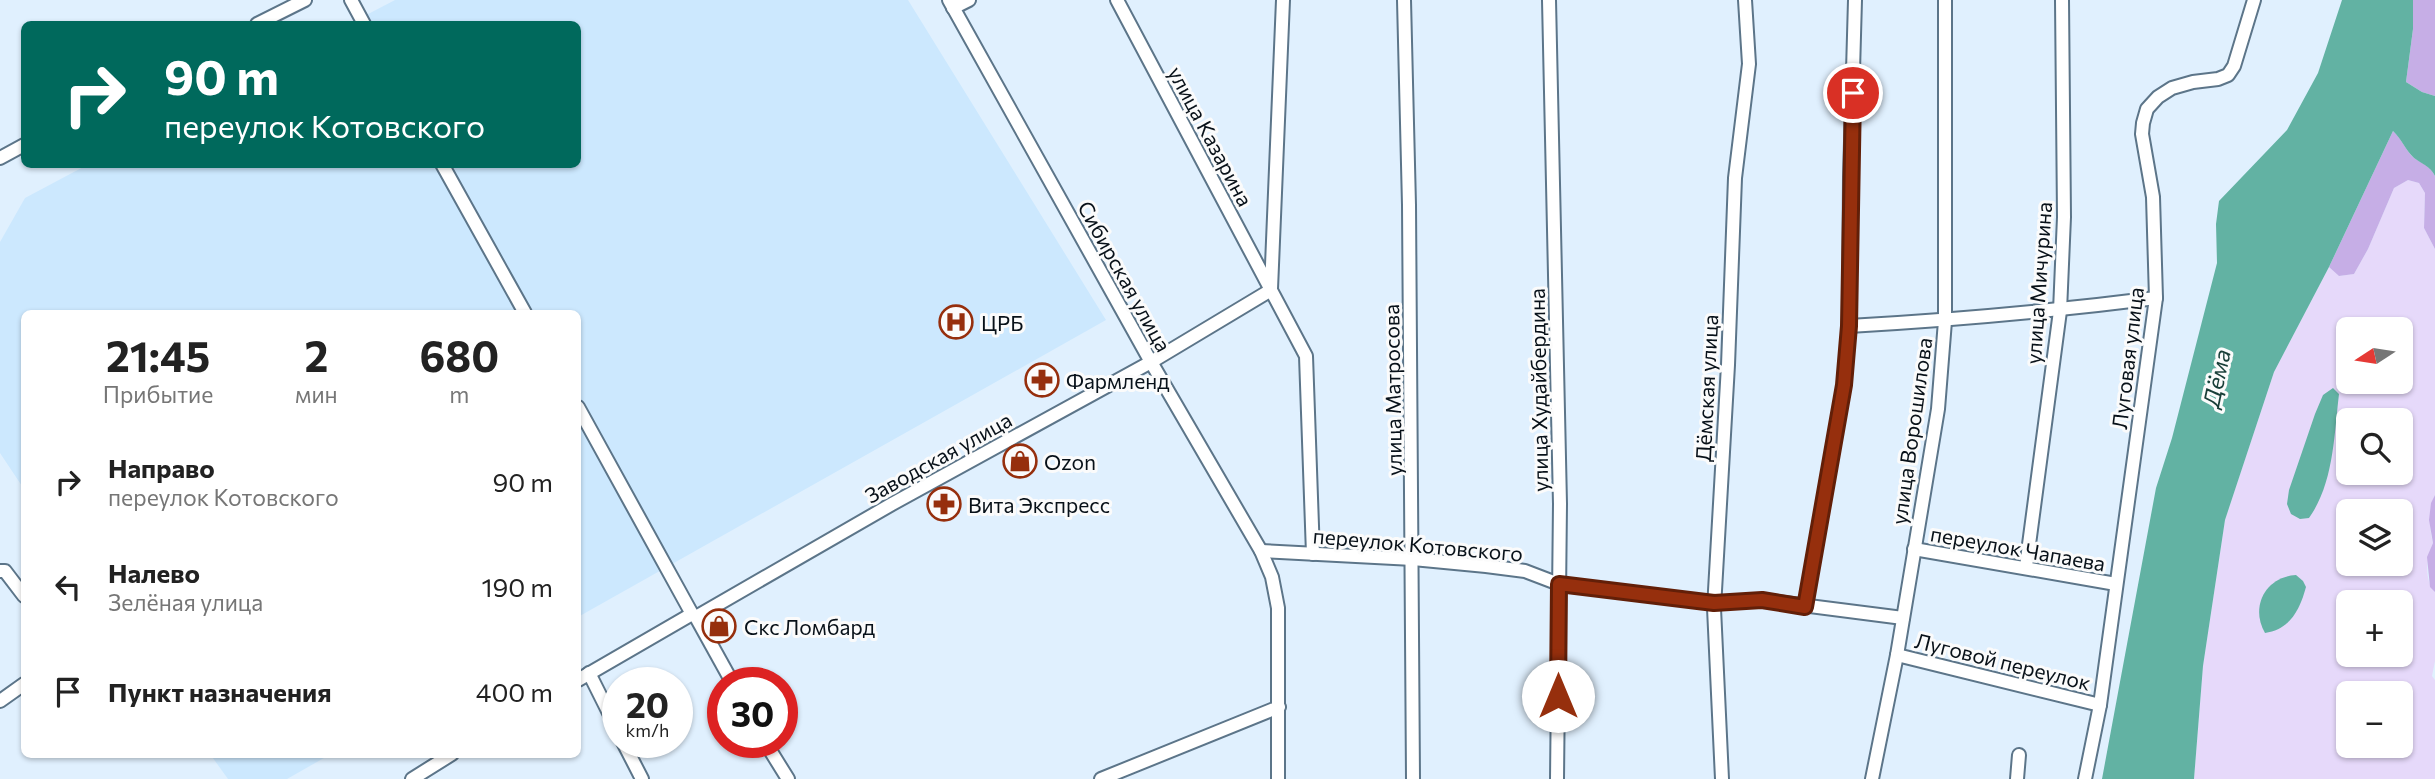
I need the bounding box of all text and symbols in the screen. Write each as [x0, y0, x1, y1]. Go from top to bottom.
text: 90 m [164, 45, 279, 105]
icon: right [49, 49, 140, 140]
street label: улица Казарина [1164, 62, 1258, 210]
pin [1823, 63, 1883, 123]
icon: arrive [1834, 74, 1872, 112]
text: переулок Котовского [164, 105, 485, 145]
street label: Сибирская улица [1073, 196, 1177, 356]
street label: улица Мичурина [2020, 201, 2056, 365]
street label: Луговая улица [2106, 286, 2148, 430]
street label: улица Худайбердина [1524, 288, 1552, 492]
hospital icon: ЦРБ [937, 303, 975, 341]
street label: улица Матросова [1378, 304, 1406, 476]
place label: ЦРБ [981, 310, 1023, 335]
street label: Дёмская улица [1690, 314, 1722, 462]
north arrow [2336, 317, 2413, 394]
map controls [2336, 317, 2413, 758]
text: 21:45 [106, 329, 210, 381]
text: 2 [304, 329, 328, 381]
text: 680 [419, 329, 499, 381]
street label: улица Ворошилова [1885, 336, 1937, 526]
water label: Дёма [2196, 346, 2236, 411]
pharmacy icon: Фармленд [1023, 361, 1061, 399]
place label: Фармленд [1066, 368, 1170, 393]
text: Прибытие [103, 380, 213, 408]
text: мин [295, 380, 338, 408]
text: m [449, 380, 469, 408]
street label: Заводская улица [860, 406, 1016, 508]
button: search [2336, 408, 2413, 485]
shop icon: Ozon [1001, 442, 1039, 480]
place label: Ozon [1044, 449, 1096, 474]
text: Направо [108, 452, 215, 483]
icon: right [49, 463, 87, 501]
text: 90 m [493, 466, 553, 497]
text: переулок Котовского [108, 483, 339, 511]
pharmacy icon: Вита Экспресс [925, 485, 963, 523]
place label: Вита Экспресс [968, 492, 1110, 517]
button: layers [2336, 499, 2413, 576]
street label: переулок Чапаева [1929, 520, 2107, 576]
street label: переулок Котовского [1312, 522, 1524, 566]
text: Налево [108, 557, 200, 588]
icon: left [49, 568, 87, 606]
text: 190 m [481, 571, 553, 602]
text: Зелёная улица [108, 588, 263, 616]
button: + [2336, 590, 2413, 667]
shop icon: Скс Ломбард [700, 607, 738, 645]
place label: Скс Ломбард [744, 614, 875, 639]
street label: Луговой переулок [1913, 627, 2093, 695]
position arrow [1521, 659, 1595, 733]
speed limit sign: 30 [707, 667, 798, 758]
icon: arrive [49, 673, 87, 711]
text: Пункт назначения [108, 676, 332, 707]
text: 400 m [476, 676, 553, 707]
button: − [2336, 681, 2413, 758]
text: 20 [626, 682, 669, 725]
text: km/h [626, 719, 669, 741]

